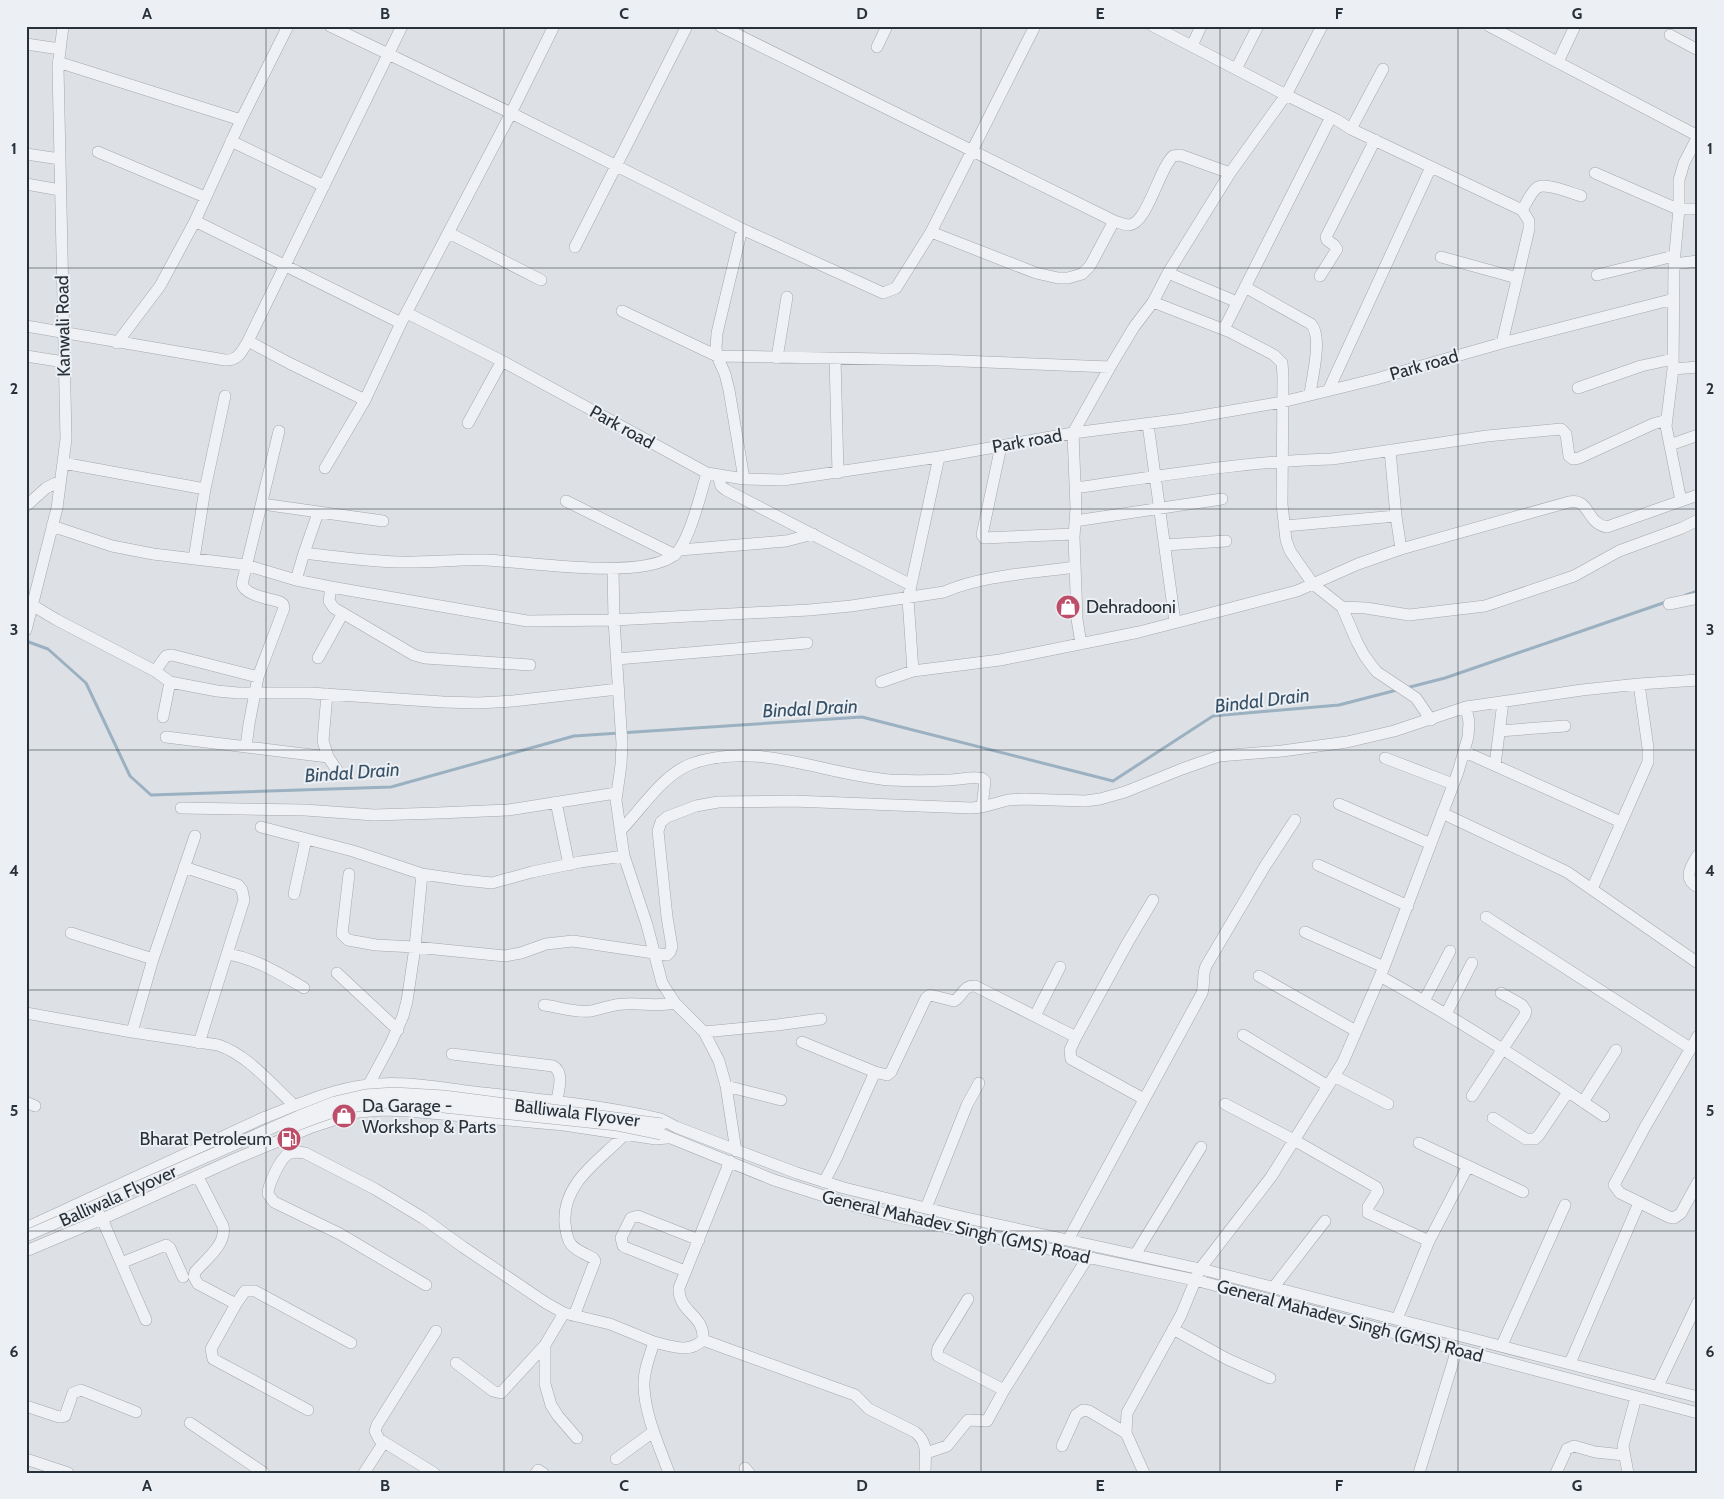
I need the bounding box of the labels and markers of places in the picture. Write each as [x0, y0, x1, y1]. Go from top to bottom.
shop icon: Dehradooni [1055, 594, 1081, 620]
place label: Dehradooni [1086, 596, 1176, 618]
place label: Da Garage - Workshop & Parts [362, 1095, 496, 1138]
shop icon: Da Garage - Workshop & Parts [331, 1103, 357, 1129]
fuel station icon: Bharat Petroleum [276, 1126, 302, 1152]
place label: Bharat Petroleum [140, 1128, 272, 1150]

